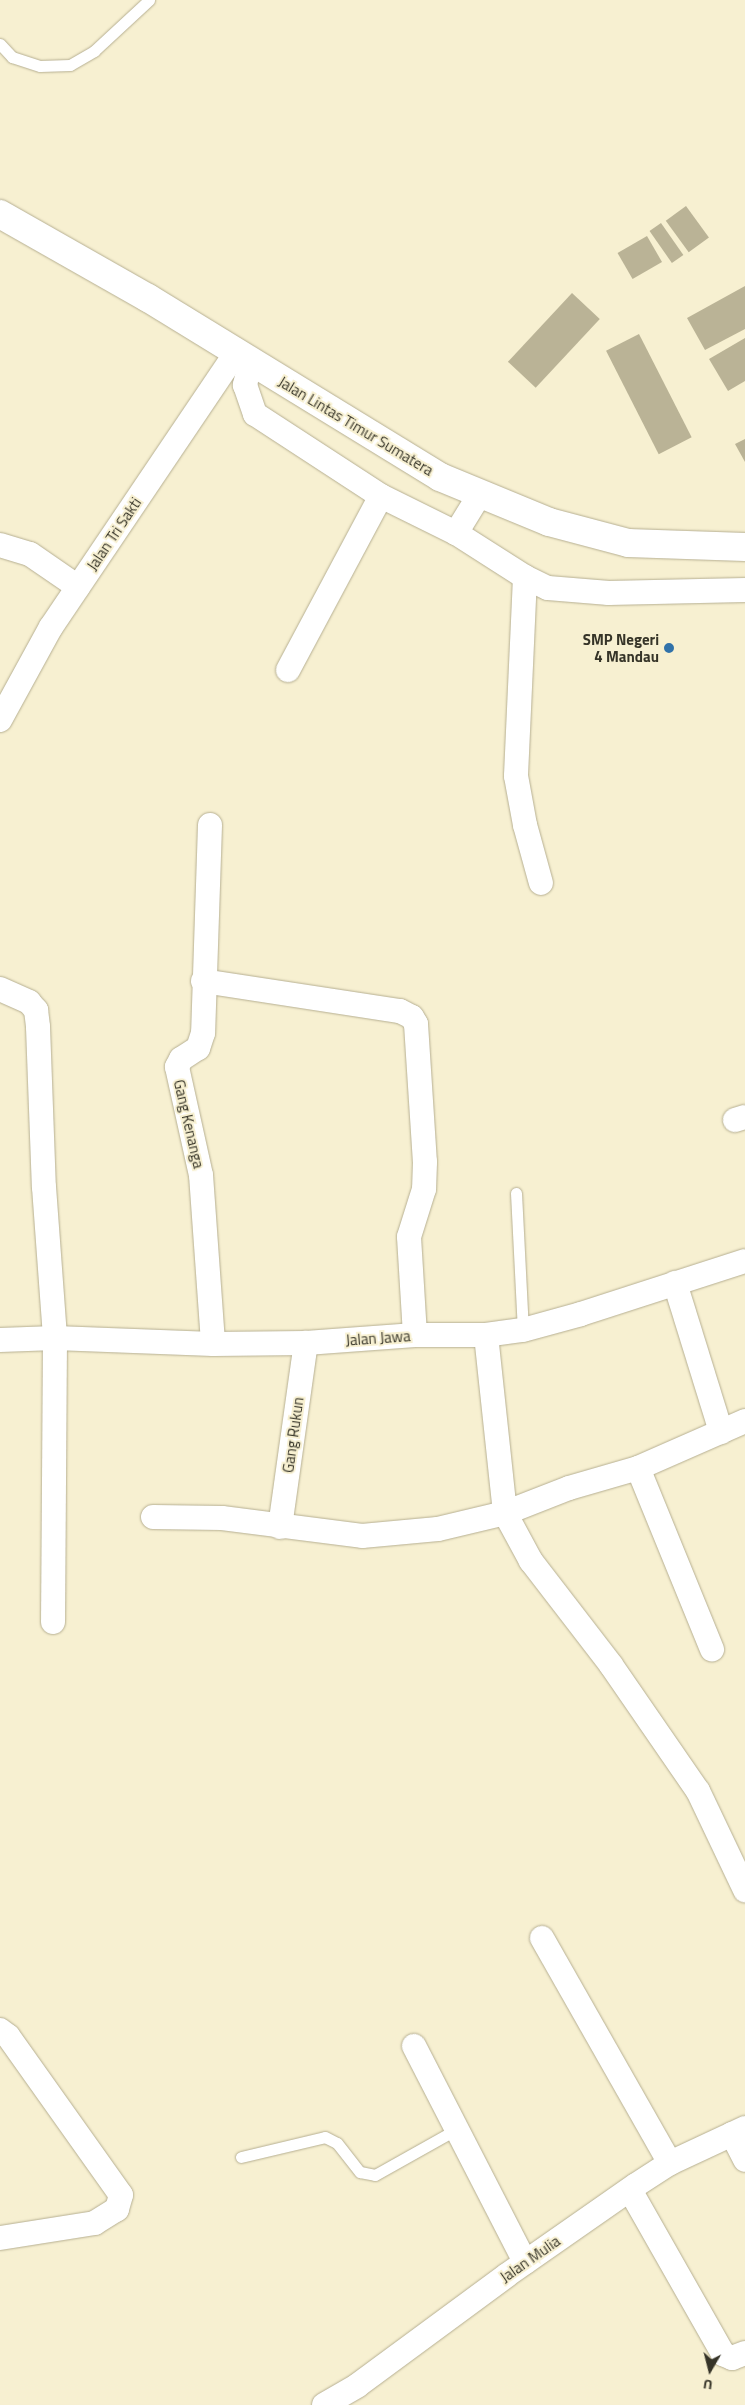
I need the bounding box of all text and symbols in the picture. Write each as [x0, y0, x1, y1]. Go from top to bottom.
street label: Jalan Lintas Timur Sumatera [275, 373, 437, 479]
street label: Jalan Tri Sakti [83, 494, 145, 574]
place label: SMP Negeri 4 Mandau [583, 630, 659, 665]
marker: SMP Negeri 4 Mandau [663, 642, 675, 654]
street label: Gang Kenanga [170, 1078, 208, 1170]
street label: Jalan Jawa [345, 1327, 411, 1349]
street label: Gang Rukun [279, 1396, 307, 1474]
street label: Jalan Mulia [497, 2232, 563, 2286]
north arrow [685, 2345, 735, 2395]
text: U [702, 2374, 714, 2396]

